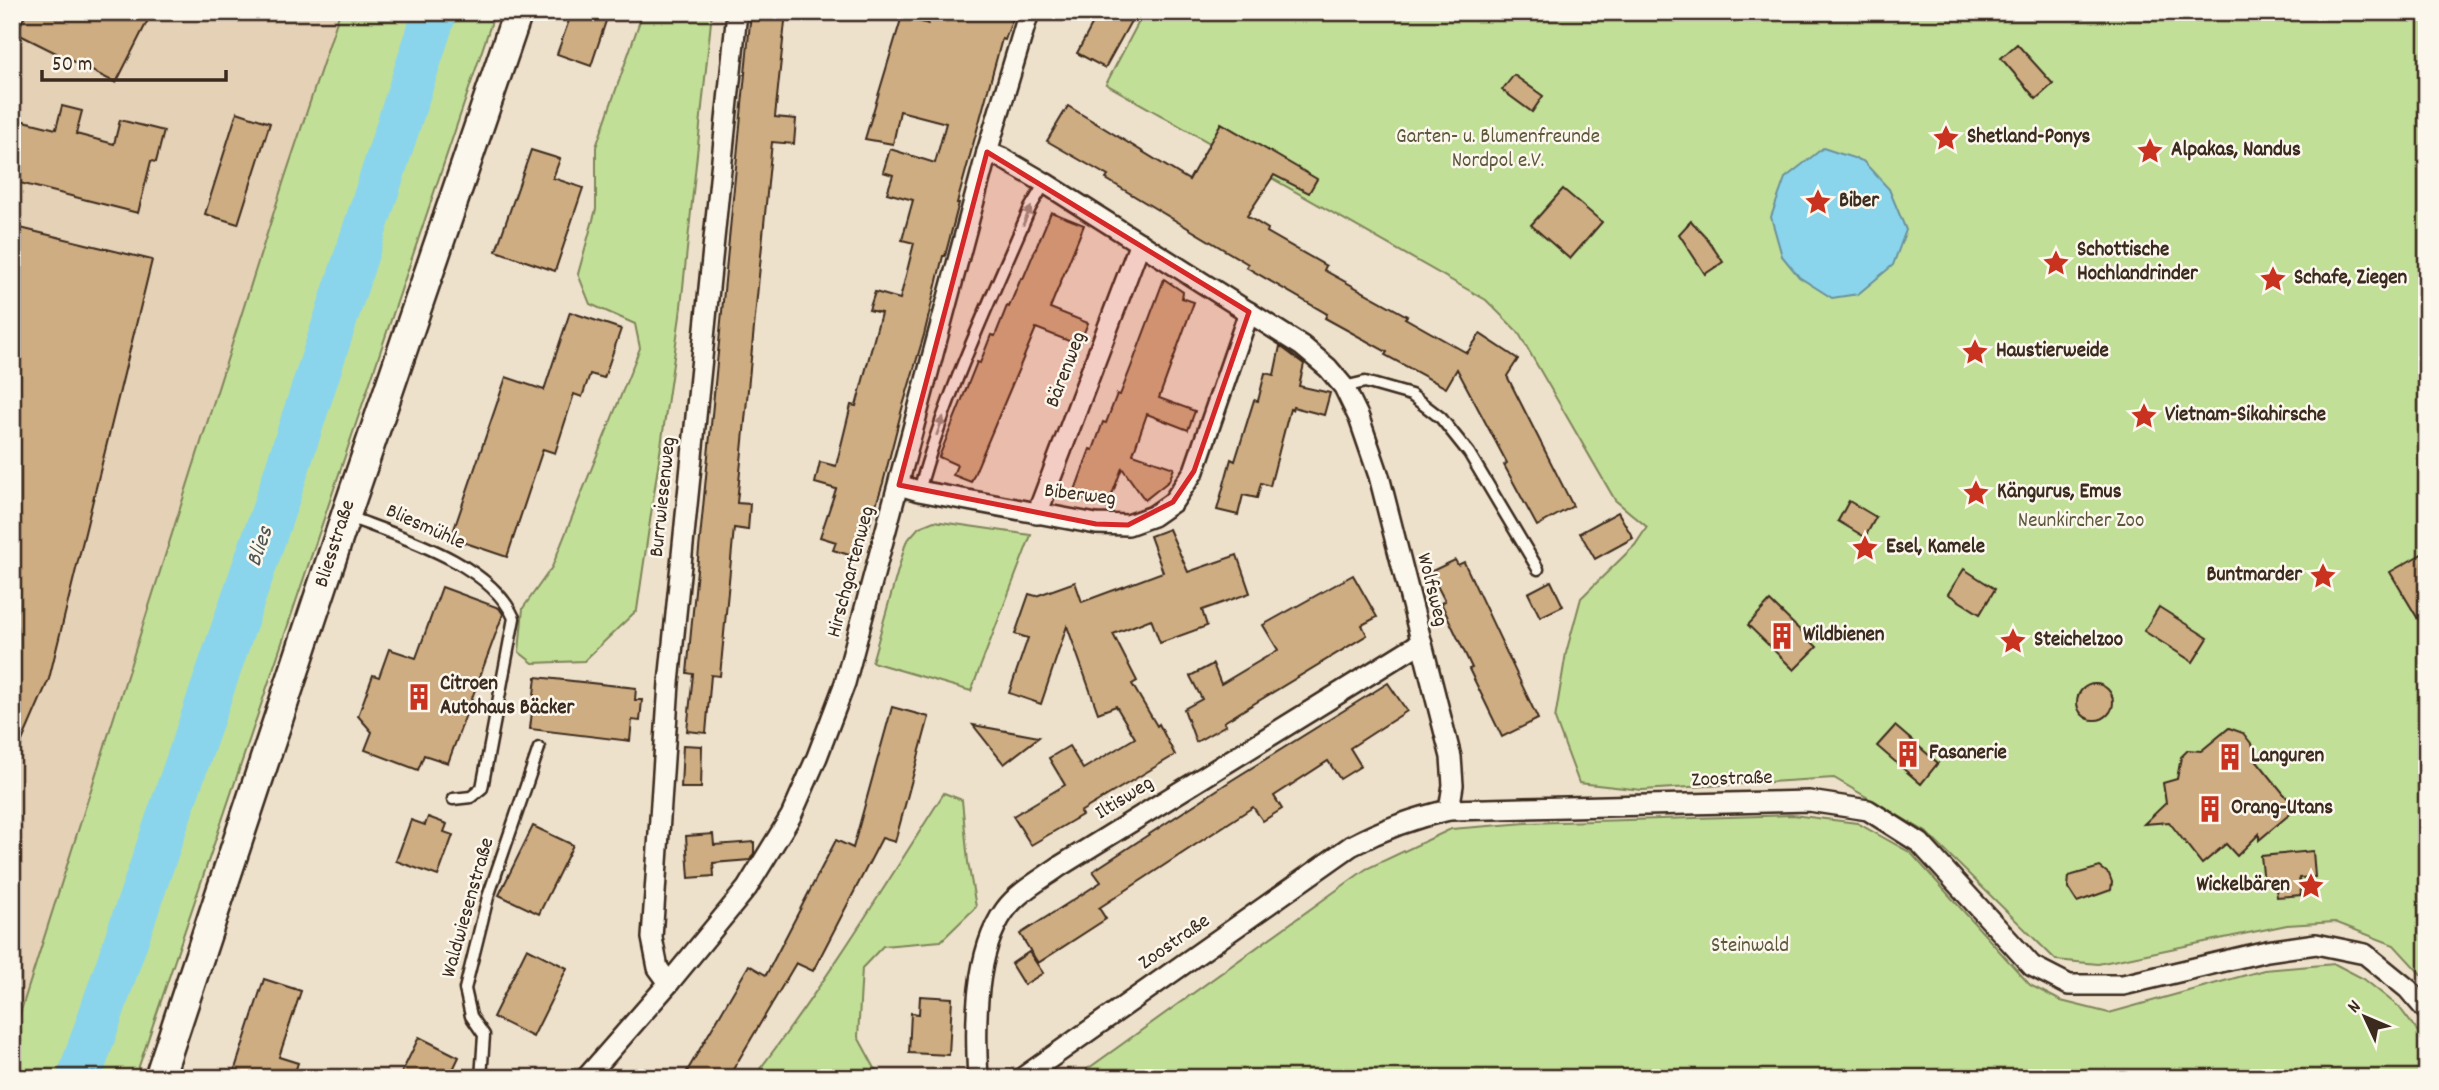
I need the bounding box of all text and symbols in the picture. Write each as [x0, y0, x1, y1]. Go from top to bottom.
scale bar [42, 38, 226, 82]
text: 50 m [52, 51, 92, 81]
park label: Garten- u. Blumenfreunde Nordpol e.V. [1396, 123, 1600, 177]
place icon: Shetland-Ponys [1931, 123, 1961, 153]
place label: Shetland-Ponys [1967, 123, 2091, 153]
place icon: Alpakas, Nandus [2135, 136, 2165, 166]
place label: Alpakas, Nandus [2171, 136, 2301, 166]
place icon: Biber [1803, 187, 1833, 217]
place label: Biber [1839, 187, 1880, 217]
one-way arrow [1021, 206, 1033, 226]
place label: Schottische Hochlandrinder [2077, 236, 2199, 290]
place icon: Schottische Hochlandrinder [2041, 248, 2071, 278]
place icon: Schafe, Ziegen [2258, 264, 2288, 294]
place label: Schafe, Ziegen [2294, 264, 2407, 294]
street label: Bärenweg [1039, 328, 1095, 412]
place icon: Haustierweide [1960, 337, 1990, 367]
place label: Haustierweide [1996, 337, 2109, 367]
place icon: Vietnam-Sikahirsche [2129, 401, 2159, 431]
place label: Vietnam-Sikahirsche [2165, 401, 2326, 431]
one-way arrow [935, 416, 946, 437]
street label: Burrwiesenweg [643, 435, 685, 559]
street label: Biberweg [1042, 477, 1118, 515]
place icon: Kängurus, Emus [1961, 478, 1991, 508]
place label: Kängurus, Emus [1997, 478, 2122, 508]
street label: Bliesstraße [308, 496, 364, 592]
street label: Bliesmühle [380, 497, 470, 559]
street label: Hirschgartenweg [820, 503, 884, 641]
park label: Neunkircher Zoo [2018, 507, 2144, 537]
water label: Blies [239, 521, 284, 571]
place icon: Esel, Kamele [1850, 533, 1880, 563]
place label: Esel, Kamele [1886, 533, 1985, 563]
street label: Wolfsweg [1407, 550, 1455, 630]
place label: Buntmarder [2207, 561, 2303, 591]
place icon: Buntmarder [2308, 561, 2338, 591]
building icon: Wildbienen [1767, 621, 1797, 651]
place label: Wildbienen [1803, 621, 1885, 651]
place icon: Steichelzoo [1998, 626, 2028, 656]
place label: Steichelzoo [2034, 626, 2123, 656]
place label: Citroen Autohaus Bäcker [440, 670, 576, 724]
building icon: Citroen Autohaus Bäcker [404, 682, 434, 712]
building icon: Fasanerie [1893, 739, 1923, 769]
place label: Fasanerie [1929, 739, 2007, 769]
building icon: Languren [2215, 742, 2245, 772]
place label: Languren [2251, 742, 2324, 772]
street label: Zoostraße [1691, 764, 1773, 796]
street label: Iltisweg [1090, 769, 1160, 829]
building icon: Orang-Utans [2195, 794, 2225, 824]
place label: Orang-Utans [2231, 794, 2333, 824]
street label: Waldwiesenstraße [435, 834, 503, 982]
place label: Wickelbären [2197, 871, 2290, 901]
place icon: Wickelbären [2296, 871, 2326, 901]
street label: Zoostraße [1133, 907, 1217, 979]
park label: Steinwald [1711, 932, 1789, 962]
north arrow [2330, 982, 2400, 1052]
text: N [2342, 995, 2368, 1020]

